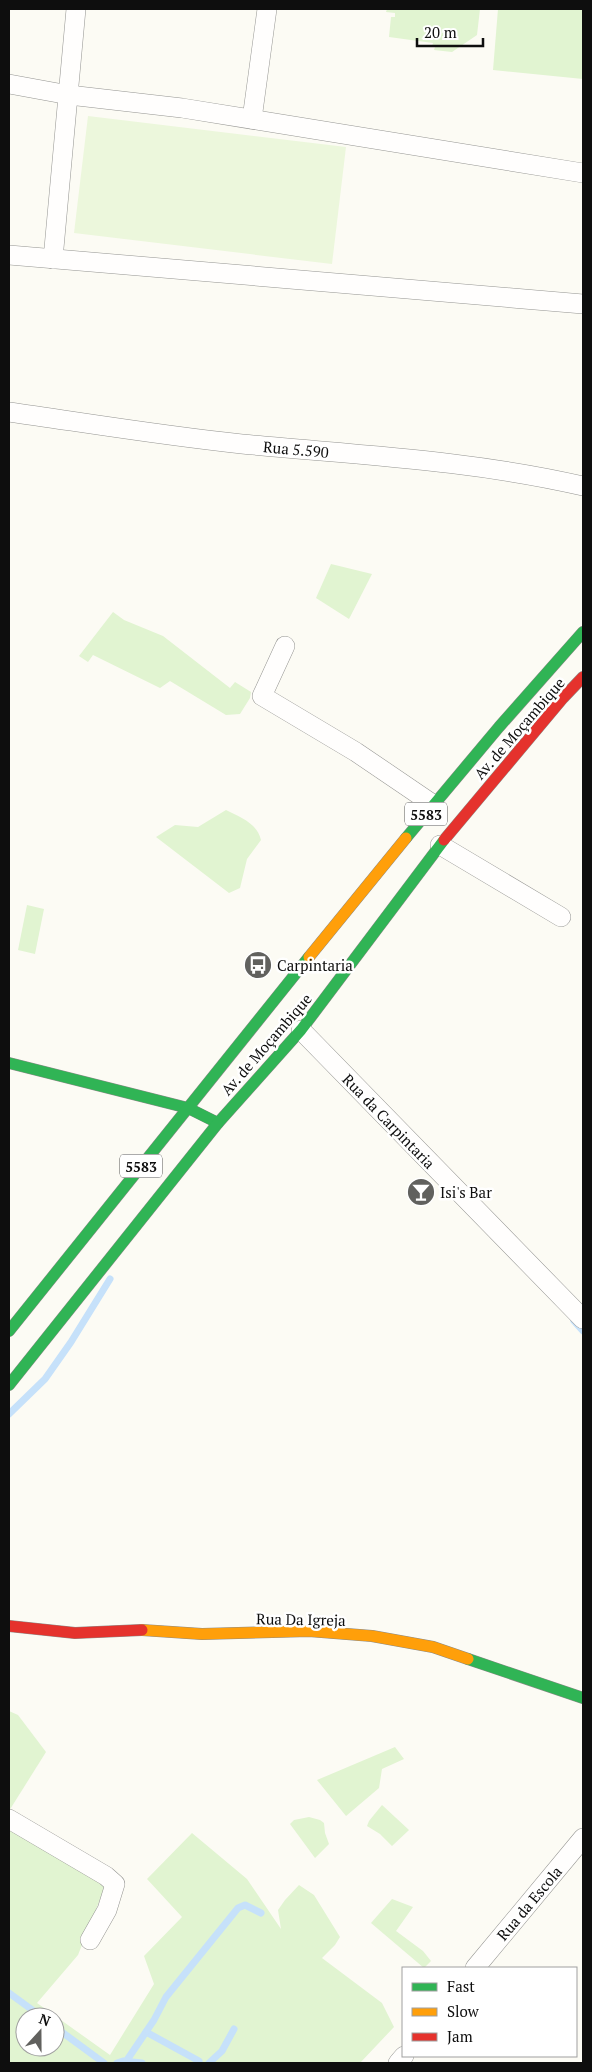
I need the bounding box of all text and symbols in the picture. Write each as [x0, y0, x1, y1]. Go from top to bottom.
scale bar [417, 15, 483, 47]
text: 20 m [424, 22, 457, 42]
street label: Rua 5.590 [262, 436, 330, 462]
street label: Av. de Moçambique [469, 673, 569, 783]
road number: 5583 [405, 802, 447, 826]
bus stop icon: Carpintaria [243, 950, 273, 980]
place label: Carpintaria [277, 955, 353, 975]
street label: Av. de Moçambique [216, 989, 316, 1099]
street label: Rua da Carpintaria [338, 1069, 440, 1173]
road number: 5583 [120, 1154, 162, 1178]
bar icon: Isi's Bar [406, 1177, 436, 1207]
place label: Isi's Bar [440, 1182, 492, 1202]
street label: Rua Da Igreja [256, 1608, 346, 1630]
street label: Rua da Escola [492, 1861, 566, 1944]
legend [402, 1967, 577, 2057]
text: Fast [447, 1976, 475, 1996]
text: Slow [447, 2001, 480, 2021]
north arrow [15, 2007, 65, 2057]
text: N [36, 2009, 54, 2030]
text: Jam [447, 2026, 473, 2046]

